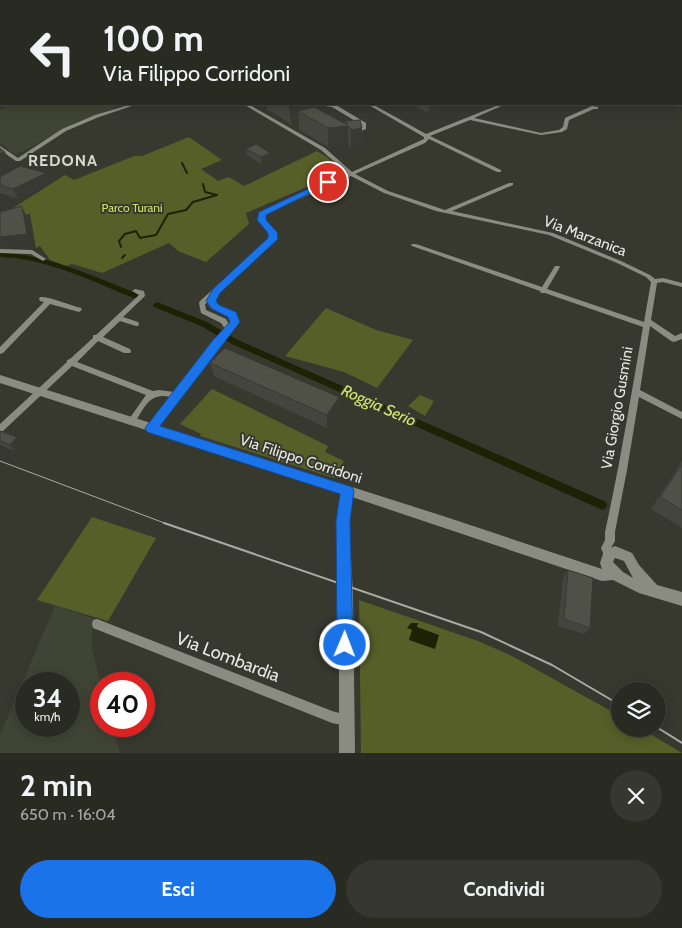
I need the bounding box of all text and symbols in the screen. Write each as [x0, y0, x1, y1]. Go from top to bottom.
text: 100 m [103, 17, 204, 60]
icon: left [20, 20, 85, 85]
text: Via Filippo Corridoni [103, 60, 290, 87]
district label: REDONA [28, 151, 98, 170]
pin [307, 161, 349, 203]
icon: arrive [314, 168, 342, 196]
park label: Parco Turani [101, 200, 163, 215]
street label: Via Marzanica [541, 212, 630, 260]
street label: Via Giorgio Gusmini [597, 345, 637, 471]
water label: Roggia Serio [339, 381, 419, 430]
street label: Via Filippo Corridoni [238, 431, 364, 487]
position arrow [318, 618, 370, 670]
street label: Via Lombardia [173, 627, 283, 687]
speed limit sign: 40 [90, 672, 155, 737]
map controls [611, 682, 666, 737]
button: layers [611, 682, 666, 737]
text: 34 [33, 683, 62, 713]
text: km/h [34, 709, 61, 724]
text: 2 min [20, 767, 92, 804]
button: close [610, 770, 662, 822]
text: 650 m · 16:04 [20, 805, 116, 824]
button: Esci [20, 860, 336, 918]
button: Condividi [346, 860, 662, 918]

